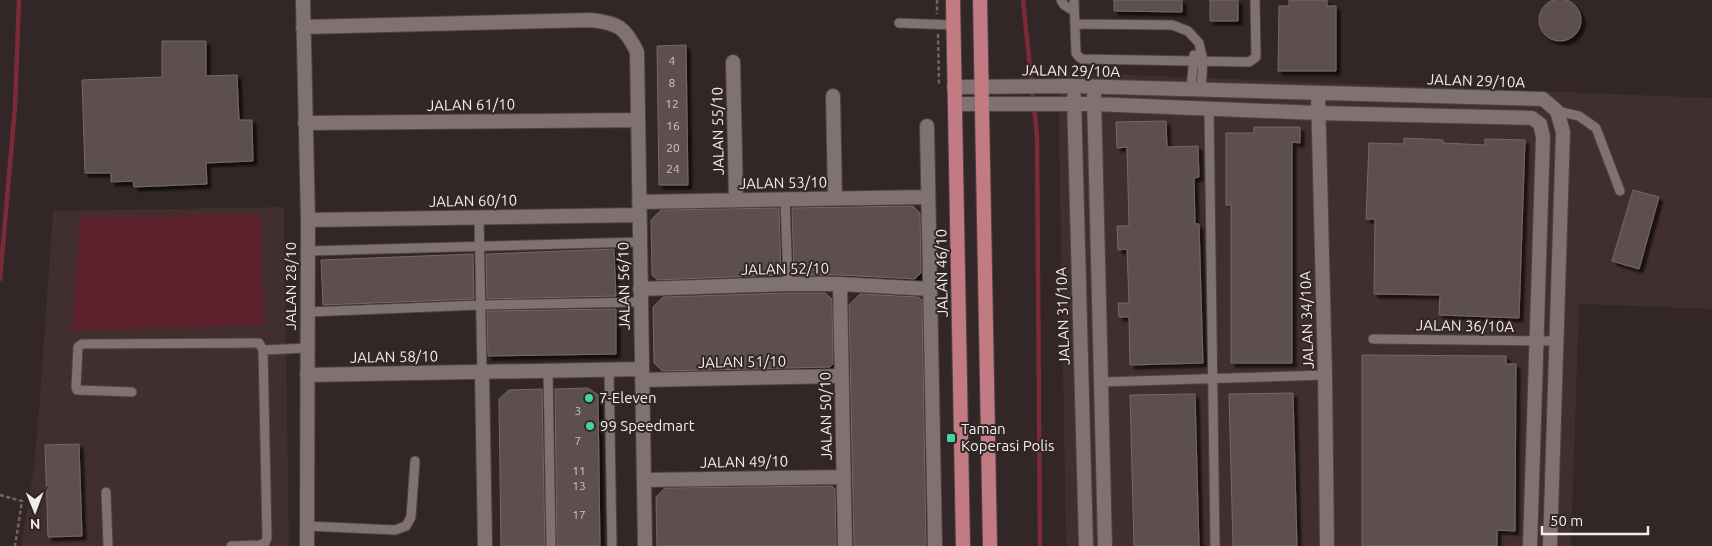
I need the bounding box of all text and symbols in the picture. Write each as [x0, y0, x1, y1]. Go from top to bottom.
house number: 4 [669, 54, 676, 67]
street label: JALAN 29/10A [1022, 61, 1120, 80]
street label: JALAN 29/10A [1427, 70, 1526, 91]
house number: 8 [669, 76, 676, 89]
street label: JALAN 55/10 [708, 87, 727, 175]
street label: JALAN 61/10 [427, 95, 515, 114]
house number: 12 [665, 97, 679, 110]
house number: 16 [666, 119, 680, 132]
house number: 20 [666, 141, 680, 154]
house number: 24 [666, 162, 680, 175]
street label: JALAN 53/10 [739, 173, 827, 192]
street label: JALAN 60/10 [429, 191, 517, 210]
street label: JALAN 46/10 [932, 229, 951, 317]
street label: JALAN 28/10 [282, 242, 299, 330]
street label: JALAN 56/10 [614, 242, 633, 330]
street label: JALAN 52/10 [741, 259, 829, 278]
street label: JALAN 31/10A [1052, 266, 1073, 365]
street label: JALAN 34/10A [1296, 270, 1317, 369]
street label: JALAN 36/10A [1416, 316, 1514, 335]
street label: JALAN 58/10 [350, 347, 438, 366]
street label: JALAN 51/10 [698, 352, 786, 371]
street label: JALAN 50/10 [816, 372, 835, 460]
place label: 7-Eleven [599, 389, 657, 406]
marker: 7-Eleven [583, 392, 595, 404]
house number: 3 [575, 404, 581, 417]
place label: 99 Speedmart [600, 417, 695, 434]
marker: 99 Speedmart [584, 420, 596, 432]
place label: Taman Koperasi Polis [961, 420, 1054, 454]
marker: Taman Koperasi Polis [945, 432, 957, 444]
house number: 7 [575, 434, 581, 447]
street label: JALAN 49/10 [700, 452, 788, 471]
house number: 11 [572, 464, 586, 477]
house number: 13 [572, 479, 586, 492]
north arrow [10, 486, 60, 536]
scale bar [1542, 504, 1648, 536]
house number: 17 [572, 508, 586, 521]
text: 50 m [1550, 512, 1583, 529]
text: N [30, 516, 41, 532]

